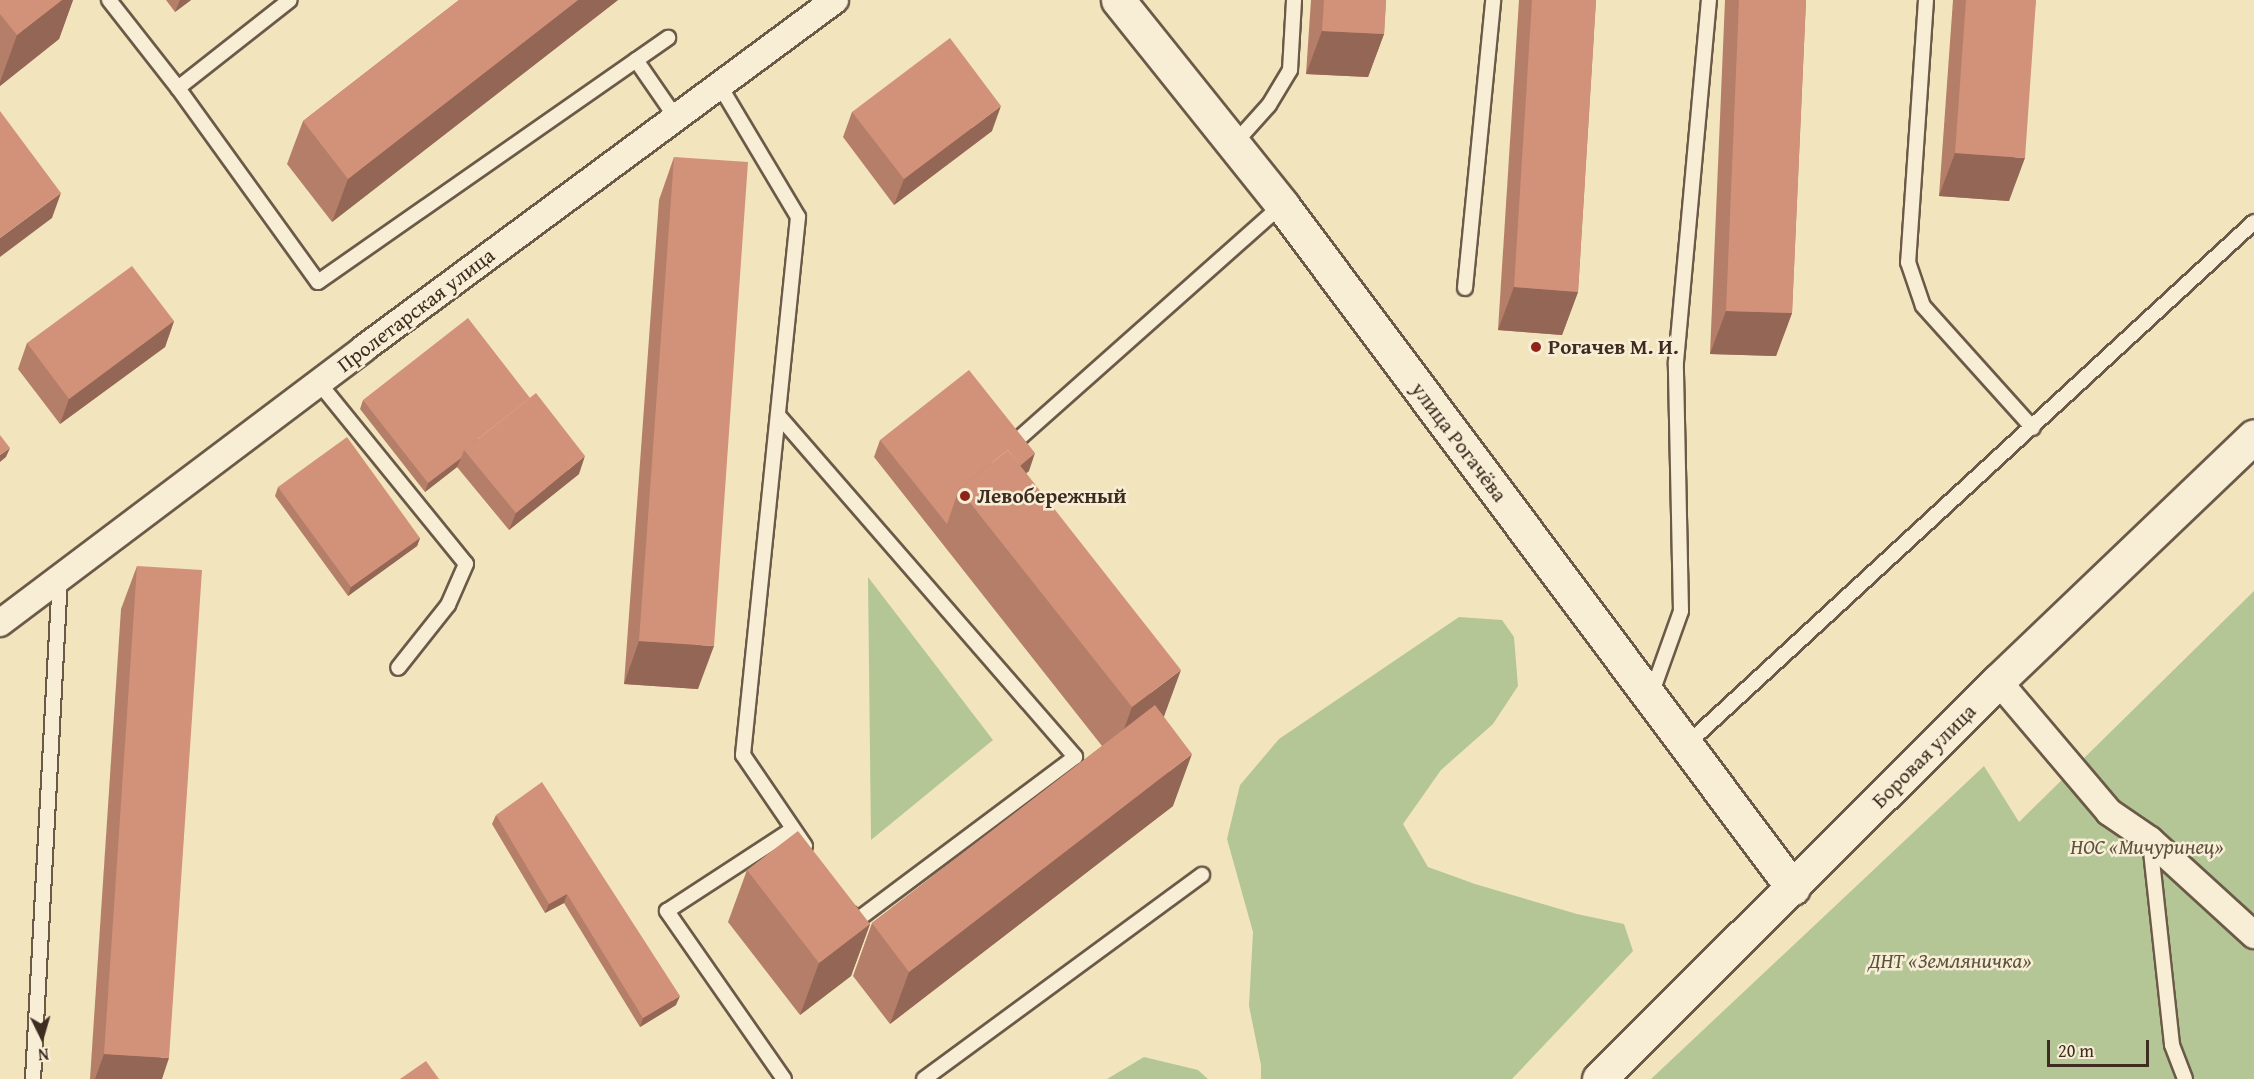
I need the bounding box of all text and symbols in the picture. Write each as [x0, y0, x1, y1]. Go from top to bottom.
street label: Пролетарская улица [332, 243, 500, 377]
place label: Рогачев М. И. [1548, 334, 1679, 360]
marker: Рогачев М. И. [1529, 340, 1543, 354]
street label: улица Рогачёва [1406, 377, 1512, 507]
place label: Левобережный [977, 483, 1127, 509]
marker: Левобережный [958, 489, 972, 503]
street label: Боровая улица [1867, 699, 1981, 813]
park label: НОС «Мичуринец» [2070, 834, 2224, 860]
park label: ДНТ «Земляничка» [1868, 948, 2032, 974]
north arrow [12, 1007, 72, 1067]
scale bar [2050, 1028, 2152, 1066]
text: 20 m [2058, 1037, 2094, 1064]
text: N [37, 1043, 50, 1067]

